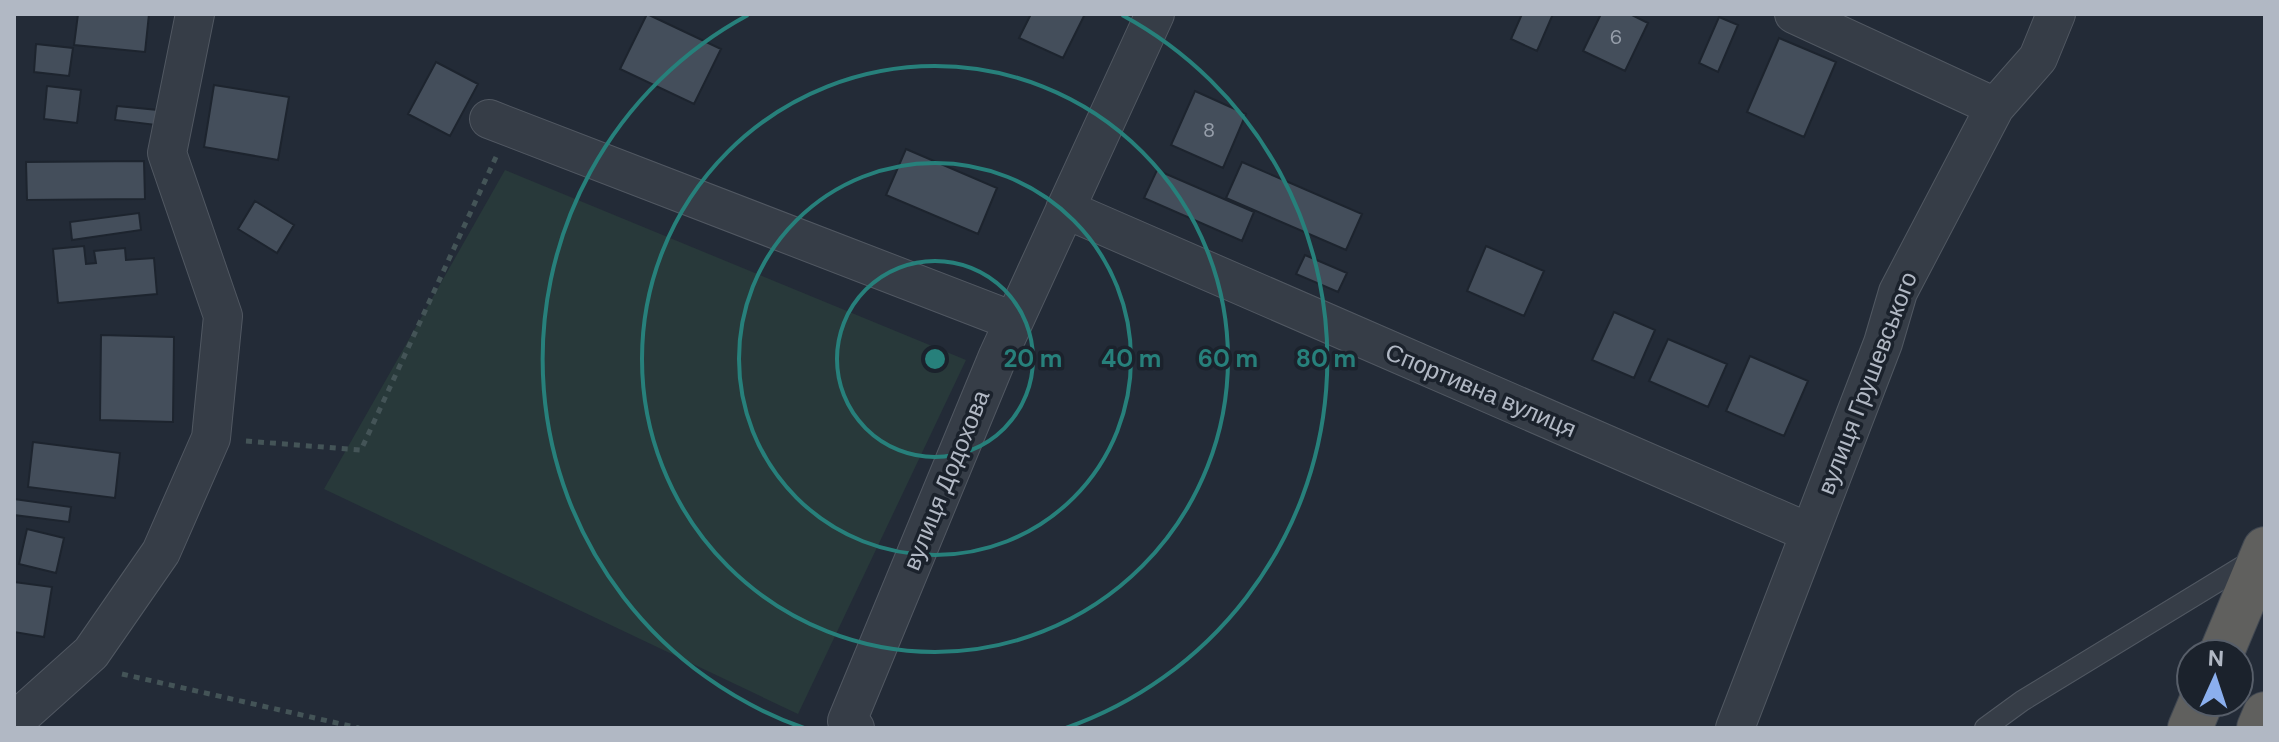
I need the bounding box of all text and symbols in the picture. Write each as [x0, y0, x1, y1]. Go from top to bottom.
house number: 6 [1610, 24, 1622, 50]
house number: 8 [1203, 117, 1215, 143]
street label: вулиця Грушевського [1810, 267, 1924, 499]
street label: Спортивна вулиця [1381, 336, 1581, 444]
text: 20 m [1004, 343, 1062, 374]
text: 40 m [1101, 343, 1161, 374]
text: 60 m [1198, 343, 1258, 374]
text: 80 m [1296, 343, 1356, 374]
centre of rings [921, 345, 949, 373]
street label: вулиця Додохова [896, 385, 996, 575]
north arrow [2175, 638, 2255, 718]
text: N [2207, 644, 2225, 673]

